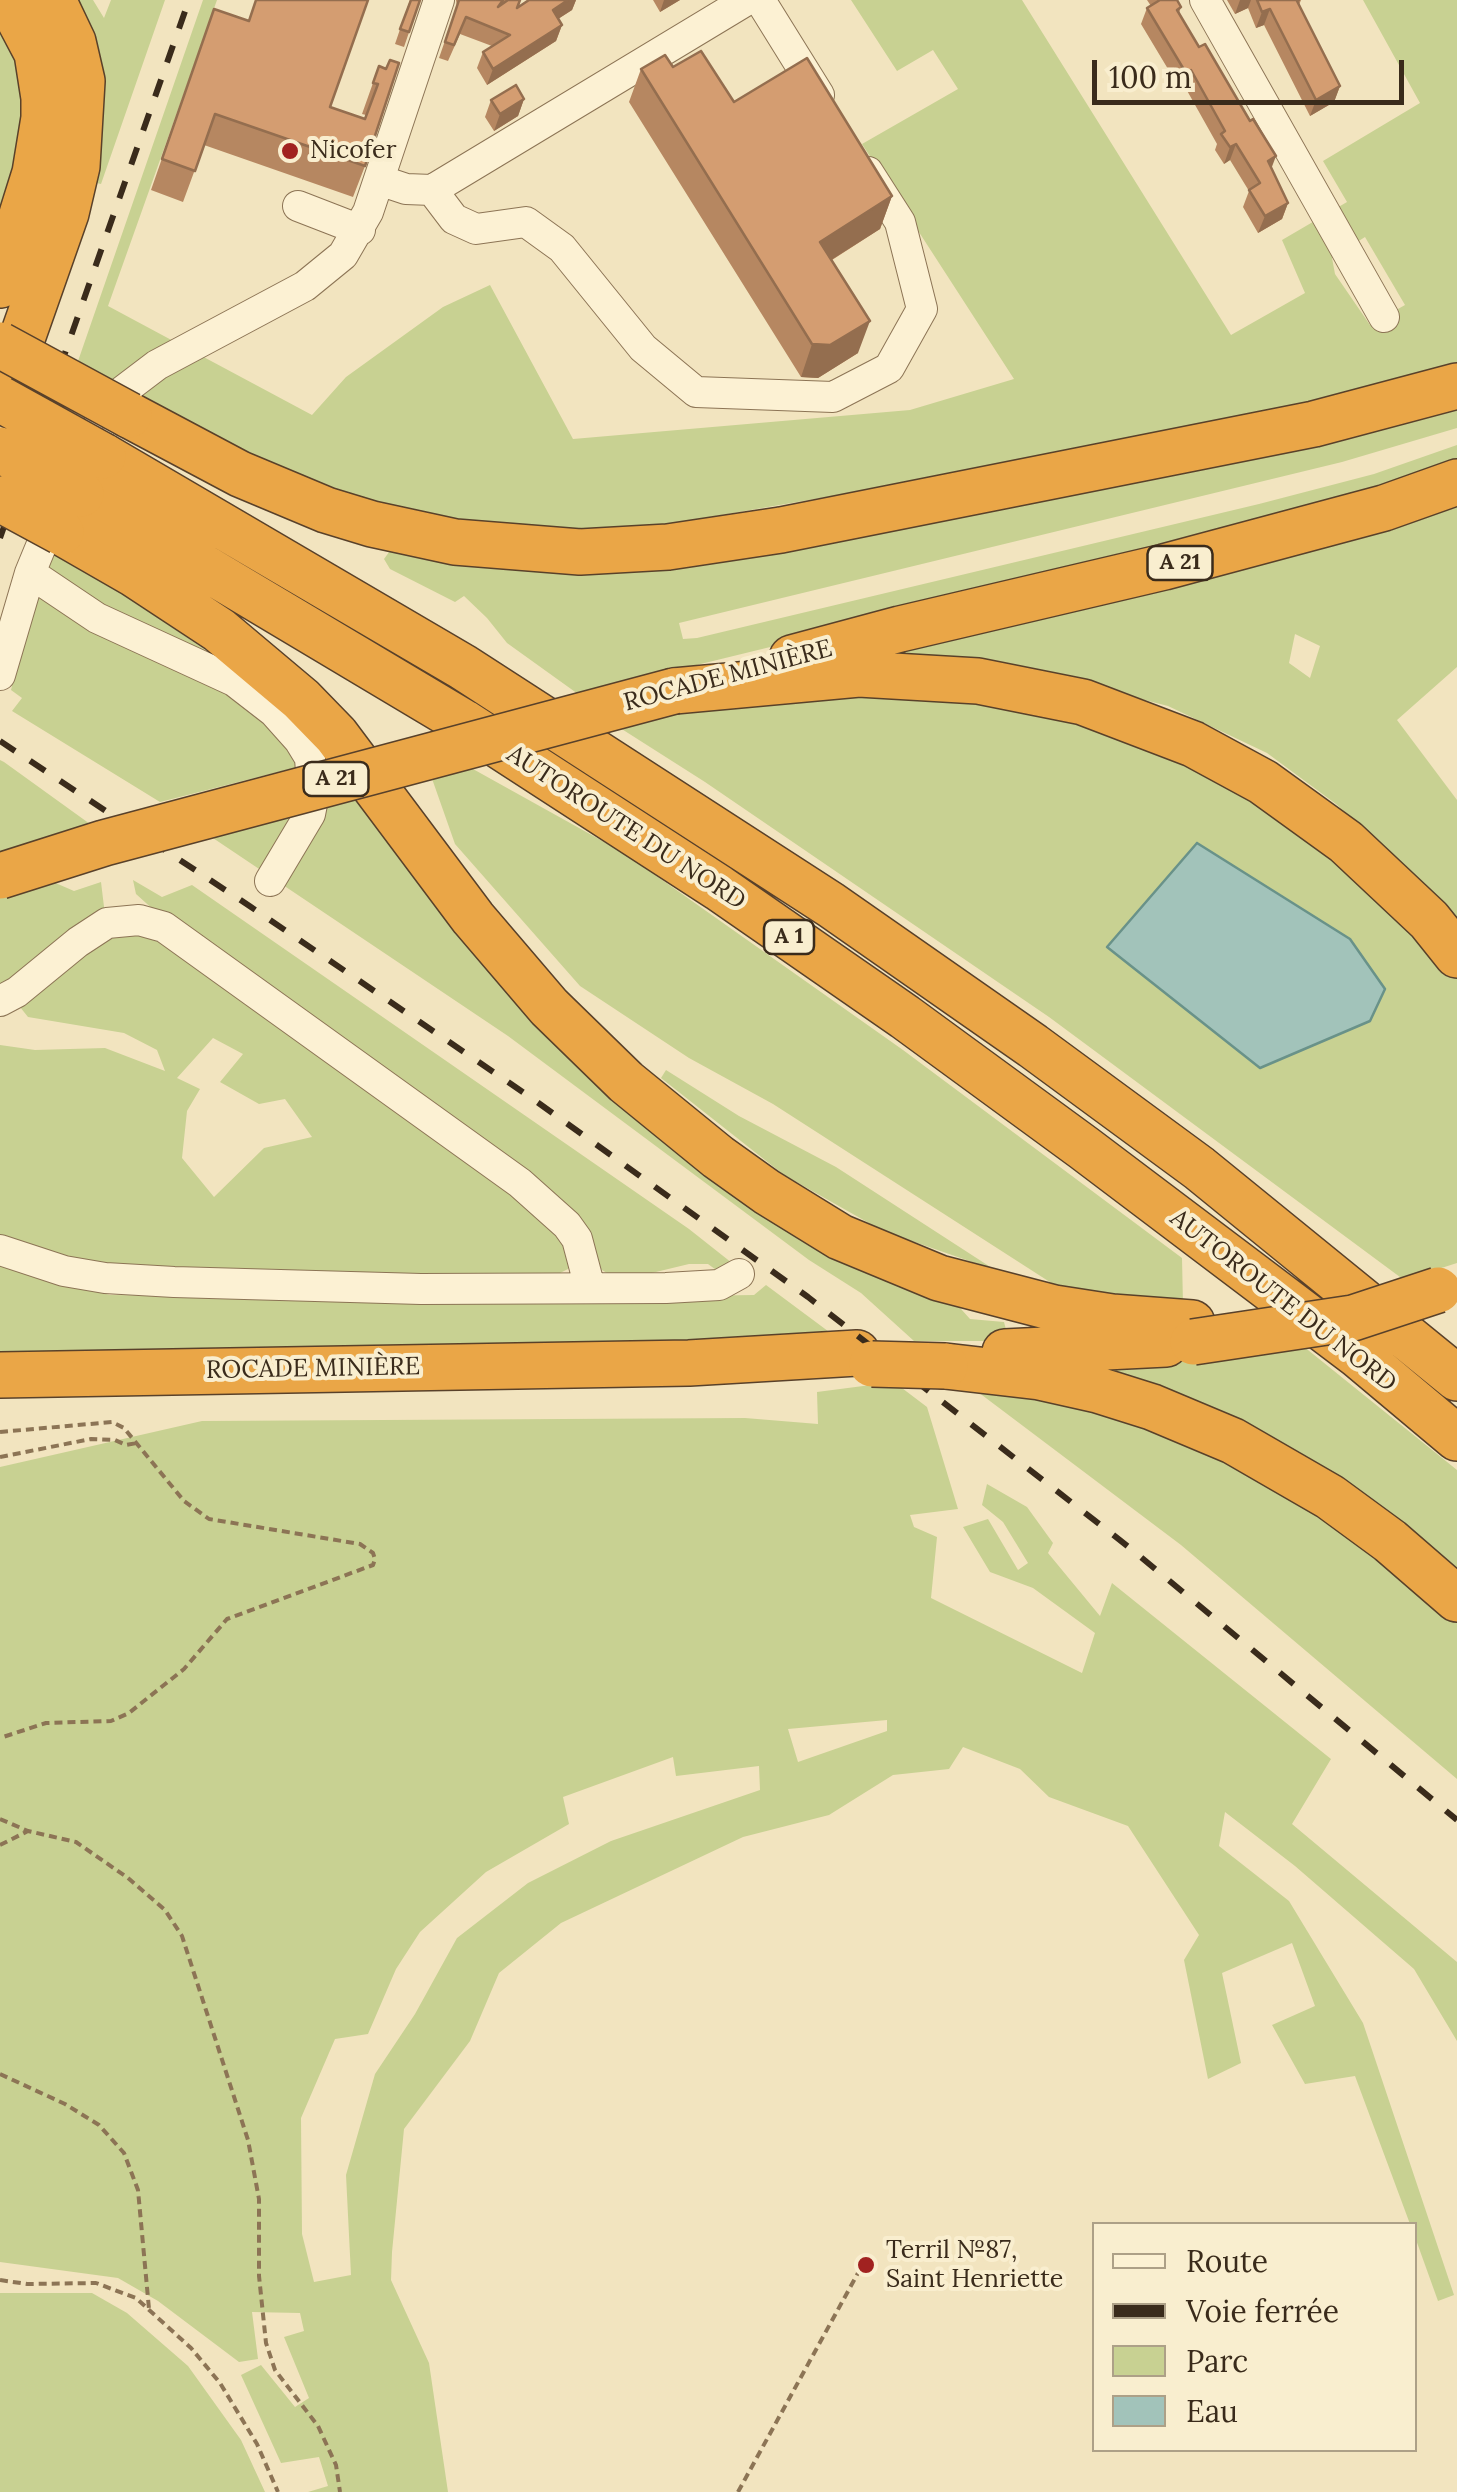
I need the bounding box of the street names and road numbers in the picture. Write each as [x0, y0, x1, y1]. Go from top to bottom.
road number: A 21 [1148, 546, 1212, 580]
street label: ROCADE MINIÈRE [621, 634, 835, 718]
street label: AUTOROUTE DU NORD [501, 740, 751, 916]
road number: A 21 [304, 762, 368, 796]
road number: A 1 [764, 920, 814, 954]
street label: AUTOROUTE DU NORD [1164, 1203, 1402, 1399]
street label: ROCADE MINIÈRE [206, 1352, 420, 1386]

